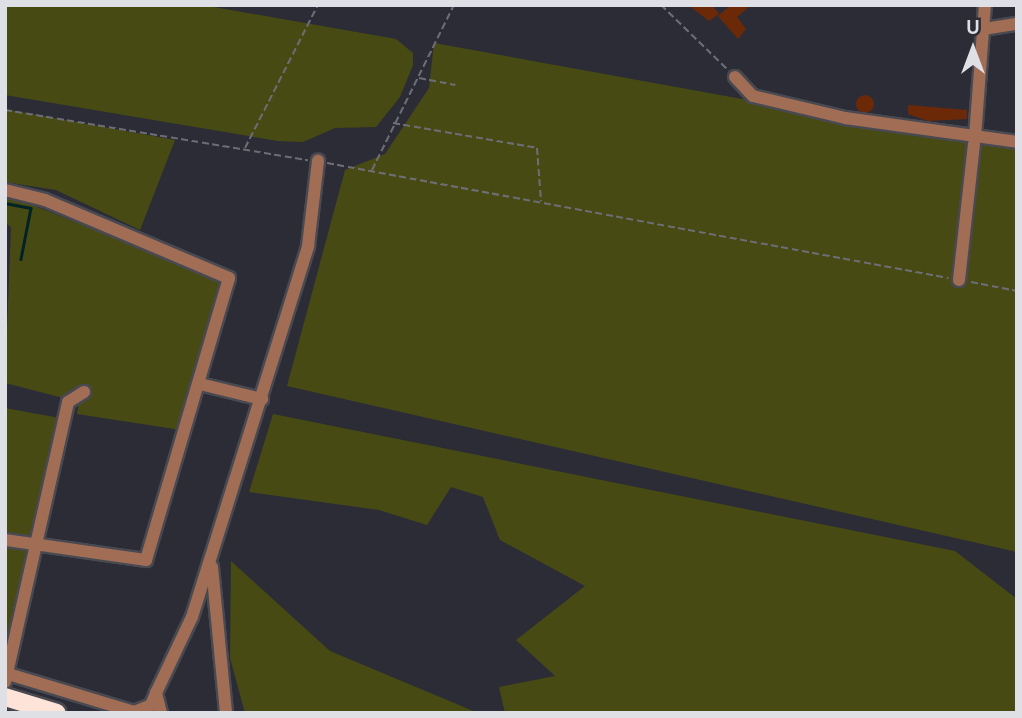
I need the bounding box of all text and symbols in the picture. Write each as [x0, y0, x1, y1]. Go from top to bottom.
north arrow [938, 14, 1008, 84]
text: U [966, 16, 980, 39]

